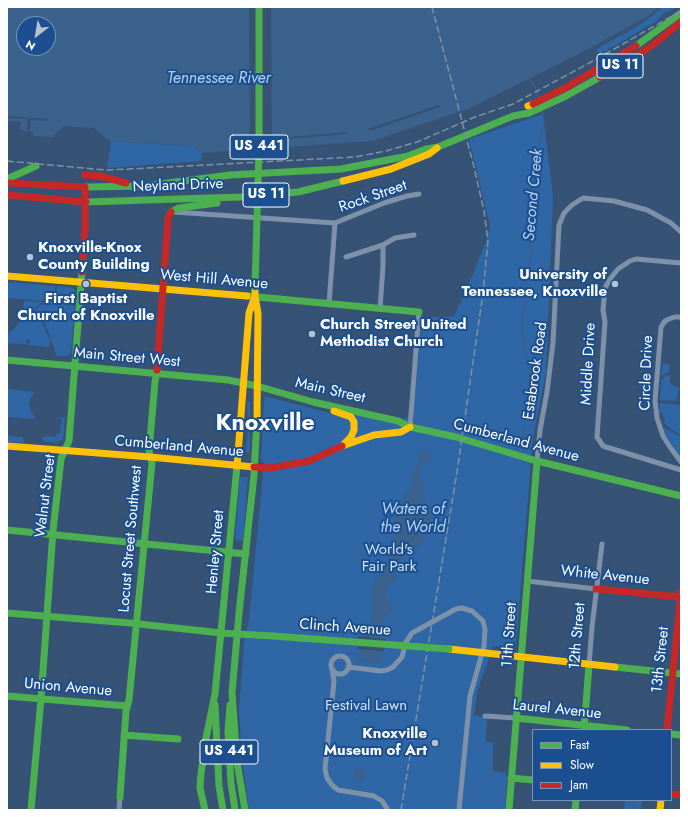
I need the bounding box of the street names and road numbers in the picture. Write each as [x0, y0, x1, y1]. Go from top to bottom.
road number: US 11 [597, 54, 643, 78]
road number: US 441 [230, 135, 288, 159]
street label: Neyland Drive [132, 175, 224, 197]
street label: Rock Street [337, 177, 409, 217]
road number: US 11 [243, 183, 289, 207]
street label: West Hill Avenue [159, 266, 269, 294]
street label: Estabrook Road [520, 321, 552, 421]
street label: Middle Drive [578, 323, 600, 405]
street label: Circle Drive [637, 335, 657, 411]
street label: Main Street West [73, 344, 181, 372]
street label: Main Street [293, 374, 367, 408]
street label: Cumberland Avenue [451, 416, 581, 466]
street label: Cumberland Avenue [114, 432, 244, 462]
street label: Walnut Street [32, 453, 60, 539]
street label: Locust Street Southwest [116, 465, 146, 613]
street label: Henley Street [203, 509, 229, 595]
street label: White Avenue [560, 562, 650, 590]
street label: 11th Street [499, 602, 521, 668]
street label: 12th Street [566, 602, 590, 670]
street label: Clinch Avenue [299, 616, 391, 640]
street label: 13th Street [649, 626, 673, 694]
street label: Union Avenue [23, 675, 113, 701]
street label: Laurel Avenue [512, 696, 602, 724]
road number: US 441 [200, 740, 258, 764]

